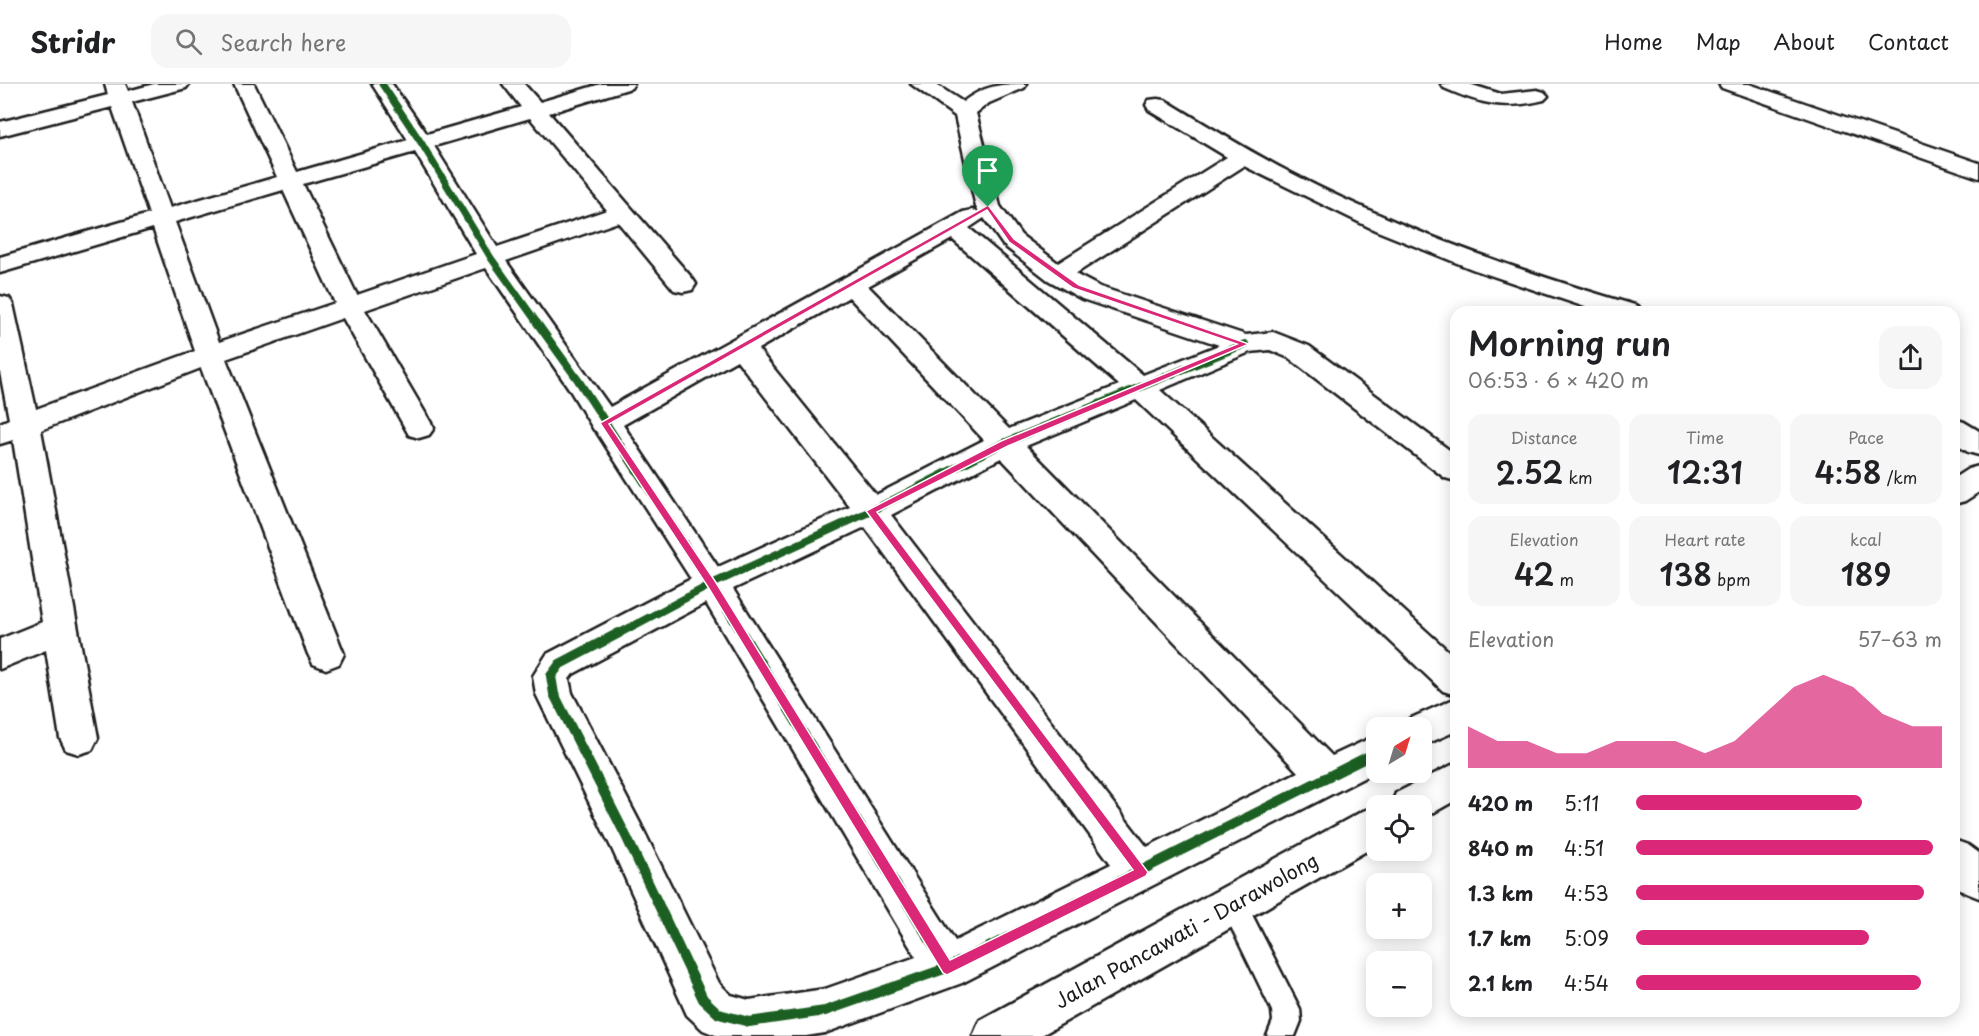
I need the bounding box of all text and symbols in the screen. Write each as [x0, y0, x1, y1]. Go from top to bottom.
search box [151, 14, 571, 68]
text: Stridr [30, 20, 115, 63]
icon: search [172, 25, 205, 58]
text: Search here [220, 25, 346, 58]
text: Home [1604, 25, 1663, 57]
text: Map [1696, 25, 1741, 57]
text: About [1774, 25, 1835, 57]
text: Contact [1868, 25, 1949, 57]
pin [962, 145, 1013, 207]
icon: arrive [971, 154, 1004, 187]
text: Morning run [1468, 317, 1671, 367]
button: share [1879, 326, 1942, 389]
text: 06:53 · 6 × 420 m [1468, 365, 1649, 395]
text: Distance [1510, 425, 1578, 449]
text: Time [1686, 425, 1724, 449]
text: Pace [1848, 425, 1884, 449]
text: 2.52 [1496, 449, 1563, 494]
text: 12:31 [1667, 449, 1743, 494]
text: 4:58 [1815, 449, 1882, 494]
text: km [1563, 465, 1592, 489]
text: /km [1882, 465, 1917, 489]
text: Elevation [1509, 527, 1579, 551]
text: Heart rate [1665, 527, 1745, 551]
text: kcal [1850, 527, 1882, 551]
text: 42 [1514, 551, 1554, 596]
text: 138 [1660, 551, 1712, 596]
text: 189 [1841, 551, 1891, 596]
text: m [1554, 567, 1574, 591]
text: bpm [1712, 567, 1750, 591]
text: Elevation [1468, 624, 1554, 654]
text: 57–63 m [1857, 624, 1942, 654]
north arrow [1366, 717, 1432, 783]
map controls [1366, 717, 1432, 1017]
text: 420 m [1468, 788, 1533, 818]
text: 5:11 [1564, 788, 1599, 818]
button: locate [1366, 795, 1432, 861]
text: 840 m [1468, 833, 1534, 863]
text: 4:51 [1564, 833, 1604, 863]
street label: Jalan Pancawati - Darawolong [1049, 845, 1323, 1015]
button: + [1366, 873, 1432, 939]
text: 1.3 km [1468, 878, 1534, 908]
text: 4:53 [1564, 878, 1609, 908]
text: 1.7 km [1468, 923, 1531, 953]
text: 5:09 [1564, 923, 1609, 953]
button: − [1366, 951, 1432, 1017]
text: 2.1 km [1468, 968, 1533, 998]
text: 4:54 [1564, 968, 1609, 998]

